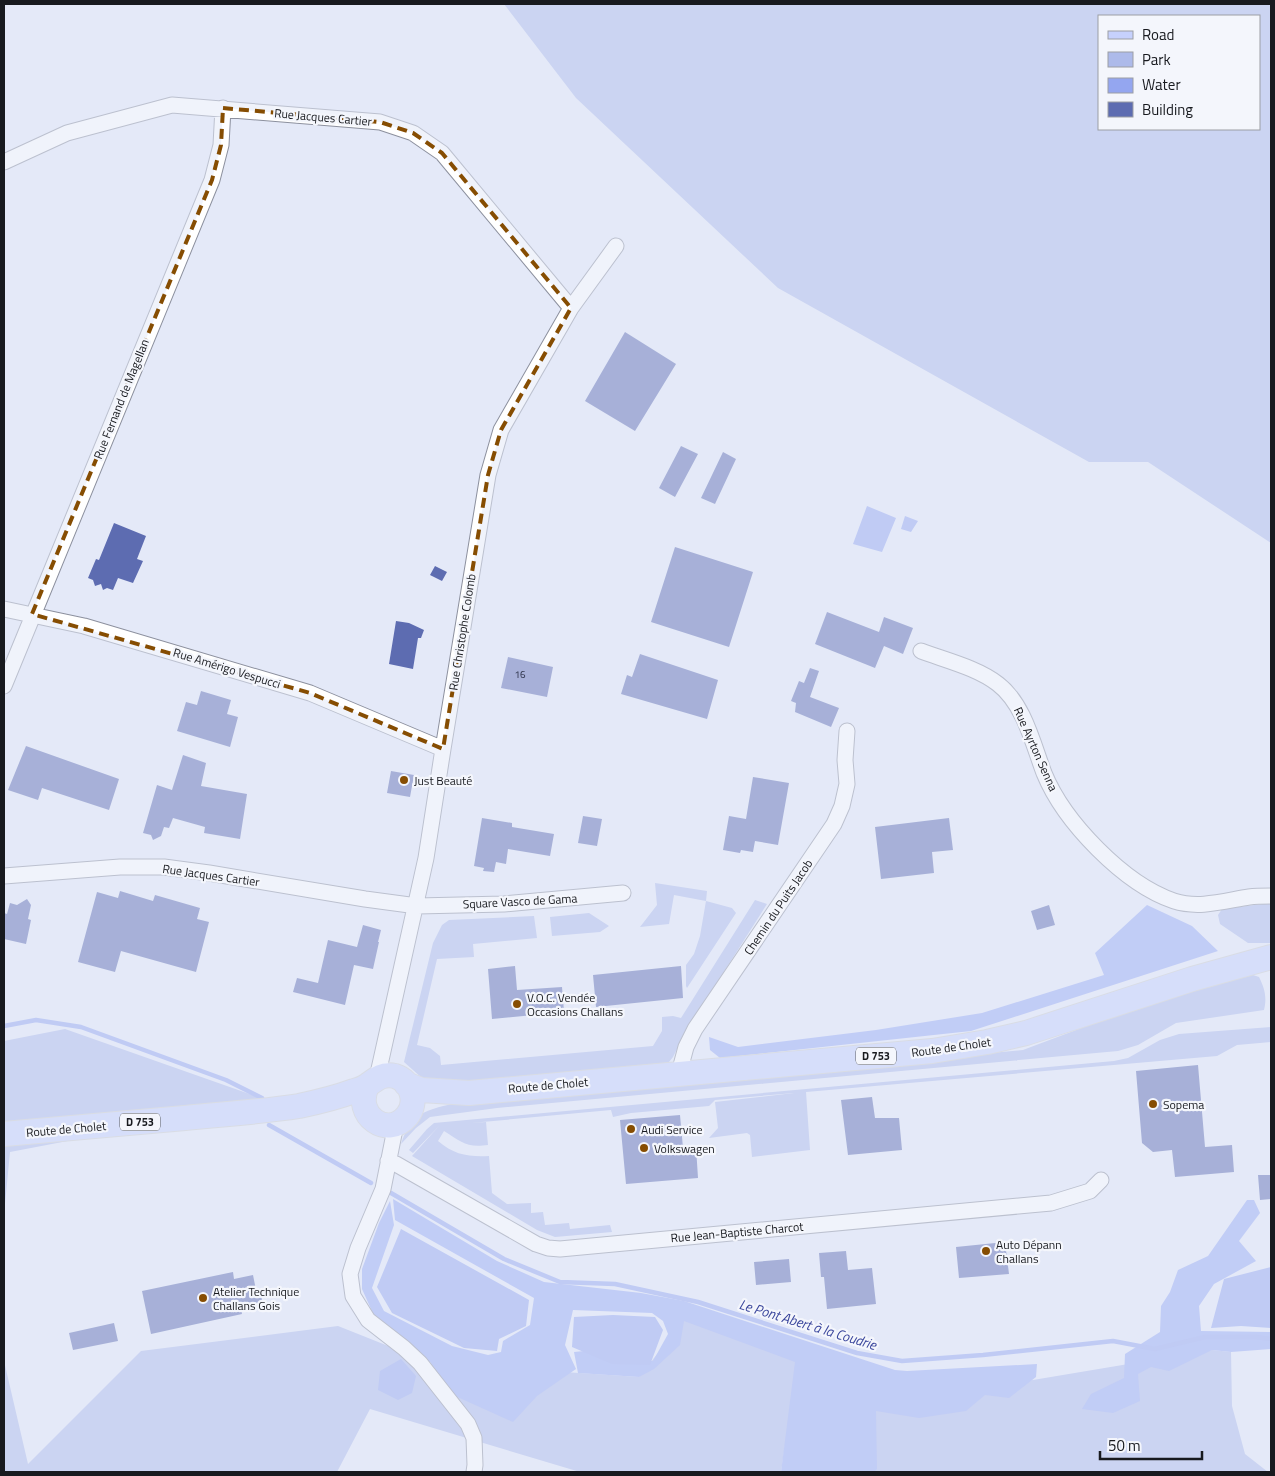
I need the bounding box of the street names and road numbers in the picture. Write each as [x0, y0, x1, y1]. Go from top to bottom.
street label: Rue Jacques Cartier [273, 103, 373, 131]
street label: Rue Fernand de Magellan [88, 336, 154, 462]
street label: Rue Christophe Colomb [443, 572, 481, 692]
street label: Rue Amérigo Vespucci [171, 643, 283, 693]
street label: Rue Ayrton Senna [1009, 704, 1063, 794]
street label: Chemin du Puits Jacob [739, 855, 817, 959]
street label: Rue Jacques Cartier [161, 859, 261, 891]
street label: Square Vasco de Gama [462, 889, 578, 913]
street label: Route de Cholet [910, 1032, 993, 1062]
road number: D 753 [856, 1048, 896, 1064]
street label: Route de Cholet [507, 1072, 590, 1098]
road number: D 753 [120, 1114, 160, 1130]
street label: Route de Cholet [25, 1116, 108, 1142]
street label: Rue Jean-Baptiste Charcot [670, 1217, 805, 1247]

